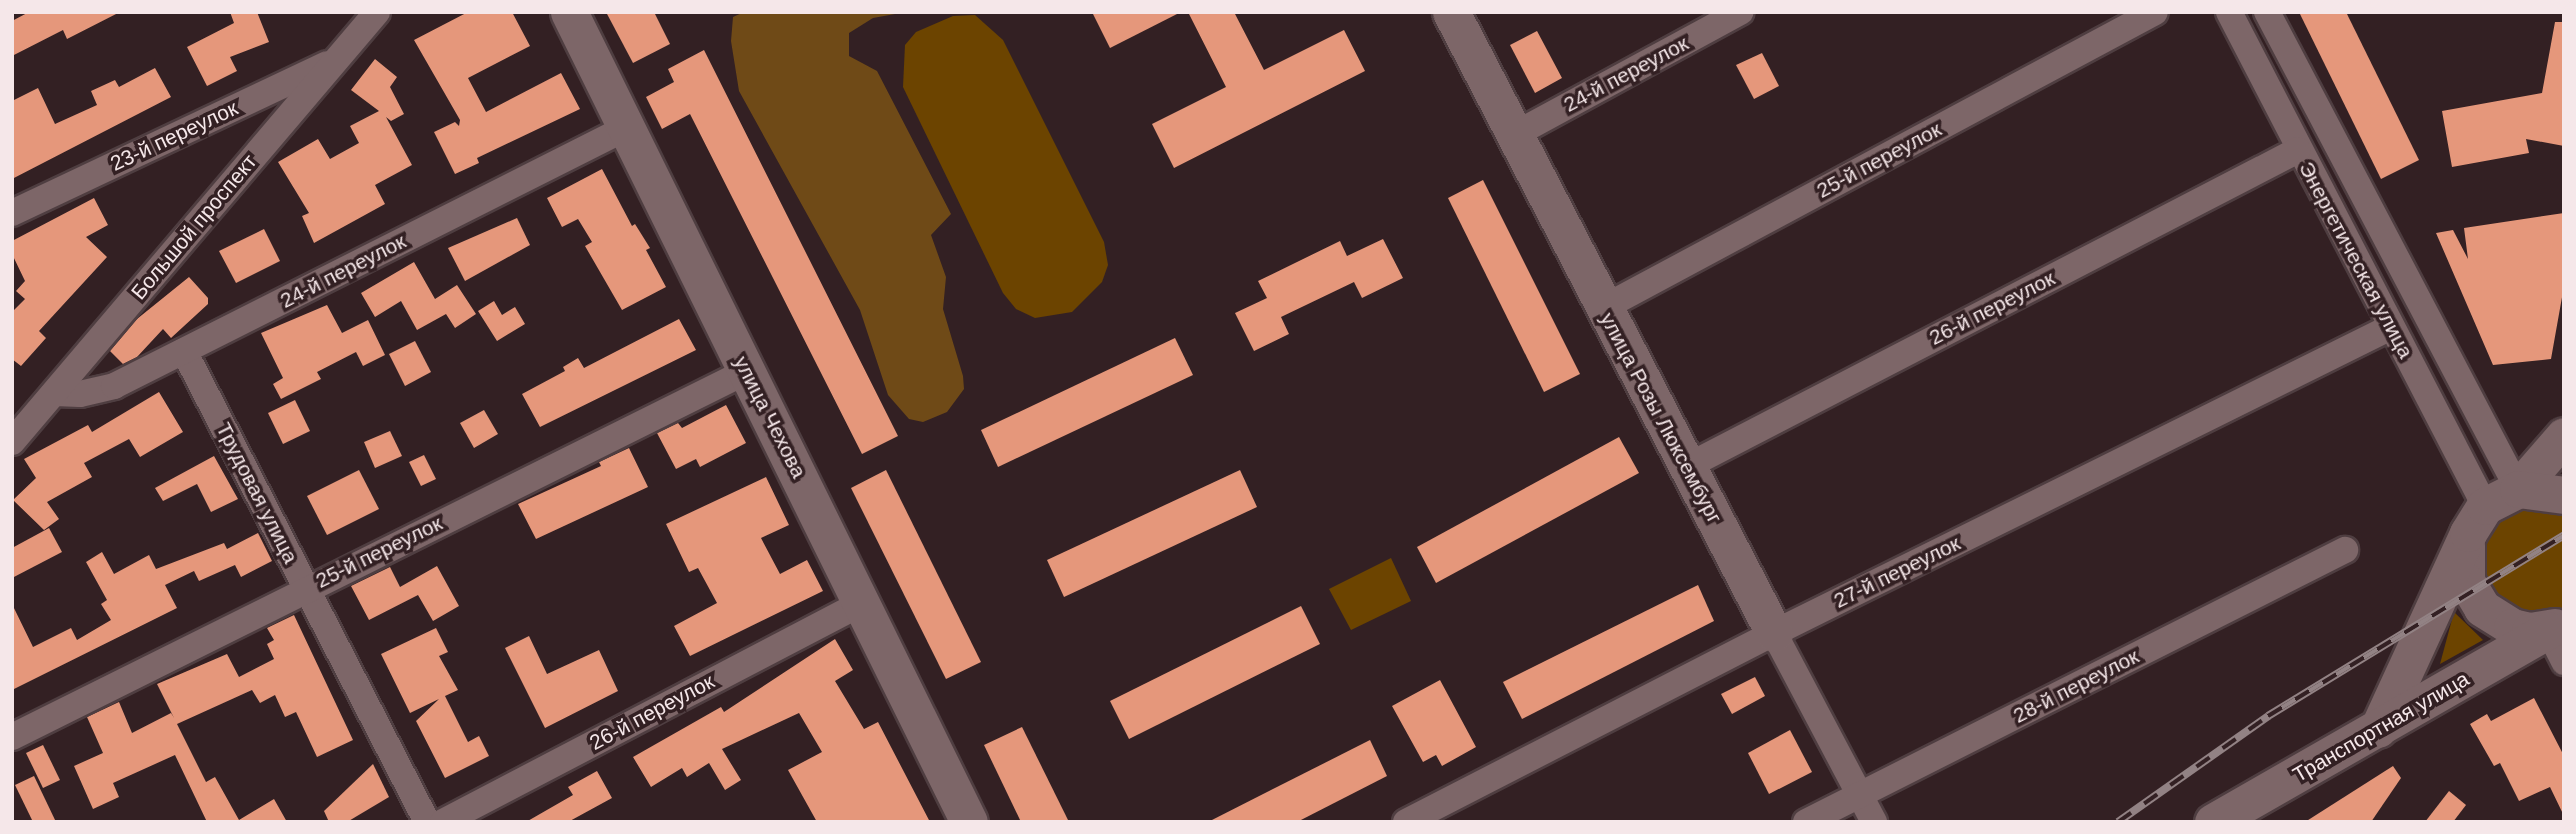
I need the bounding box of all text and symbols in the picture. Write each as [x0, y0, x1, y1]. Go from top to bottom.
street label: 24-й переулок [1559, 31, 1693, 117]
street label: 23-й переулок [106, 96, 242, 176]
street label: 25-й переулок [1812, 117, 1946, 203]
street label: Большой проспект [126, 149, 262, 305]
street label: Энергетическая улица [2293, 157, 2419, 363]
street label: 24-й переулок [276, 229, 410, 313]
street label: 26-й переулок [1925, 266, 2059, 350]
street label: улица Розы Люксембург [1595, 308, 1727, 528]
street label: улица Чехова [729, 352, 811, 482]
street label: Трудовая улица [211, 419, 303, 567]
street label: 25-й переулок [312, 511, 446, 593]
street label: 27-й переулок [1830, 531, 1964, 613]
street label: 28-й переулок [2009, 644, 2143, 728]
street label: Транспортная улица [2288, 666, 2474, 788]
street label: 26-й переулок [585, 669, 719, 755]

